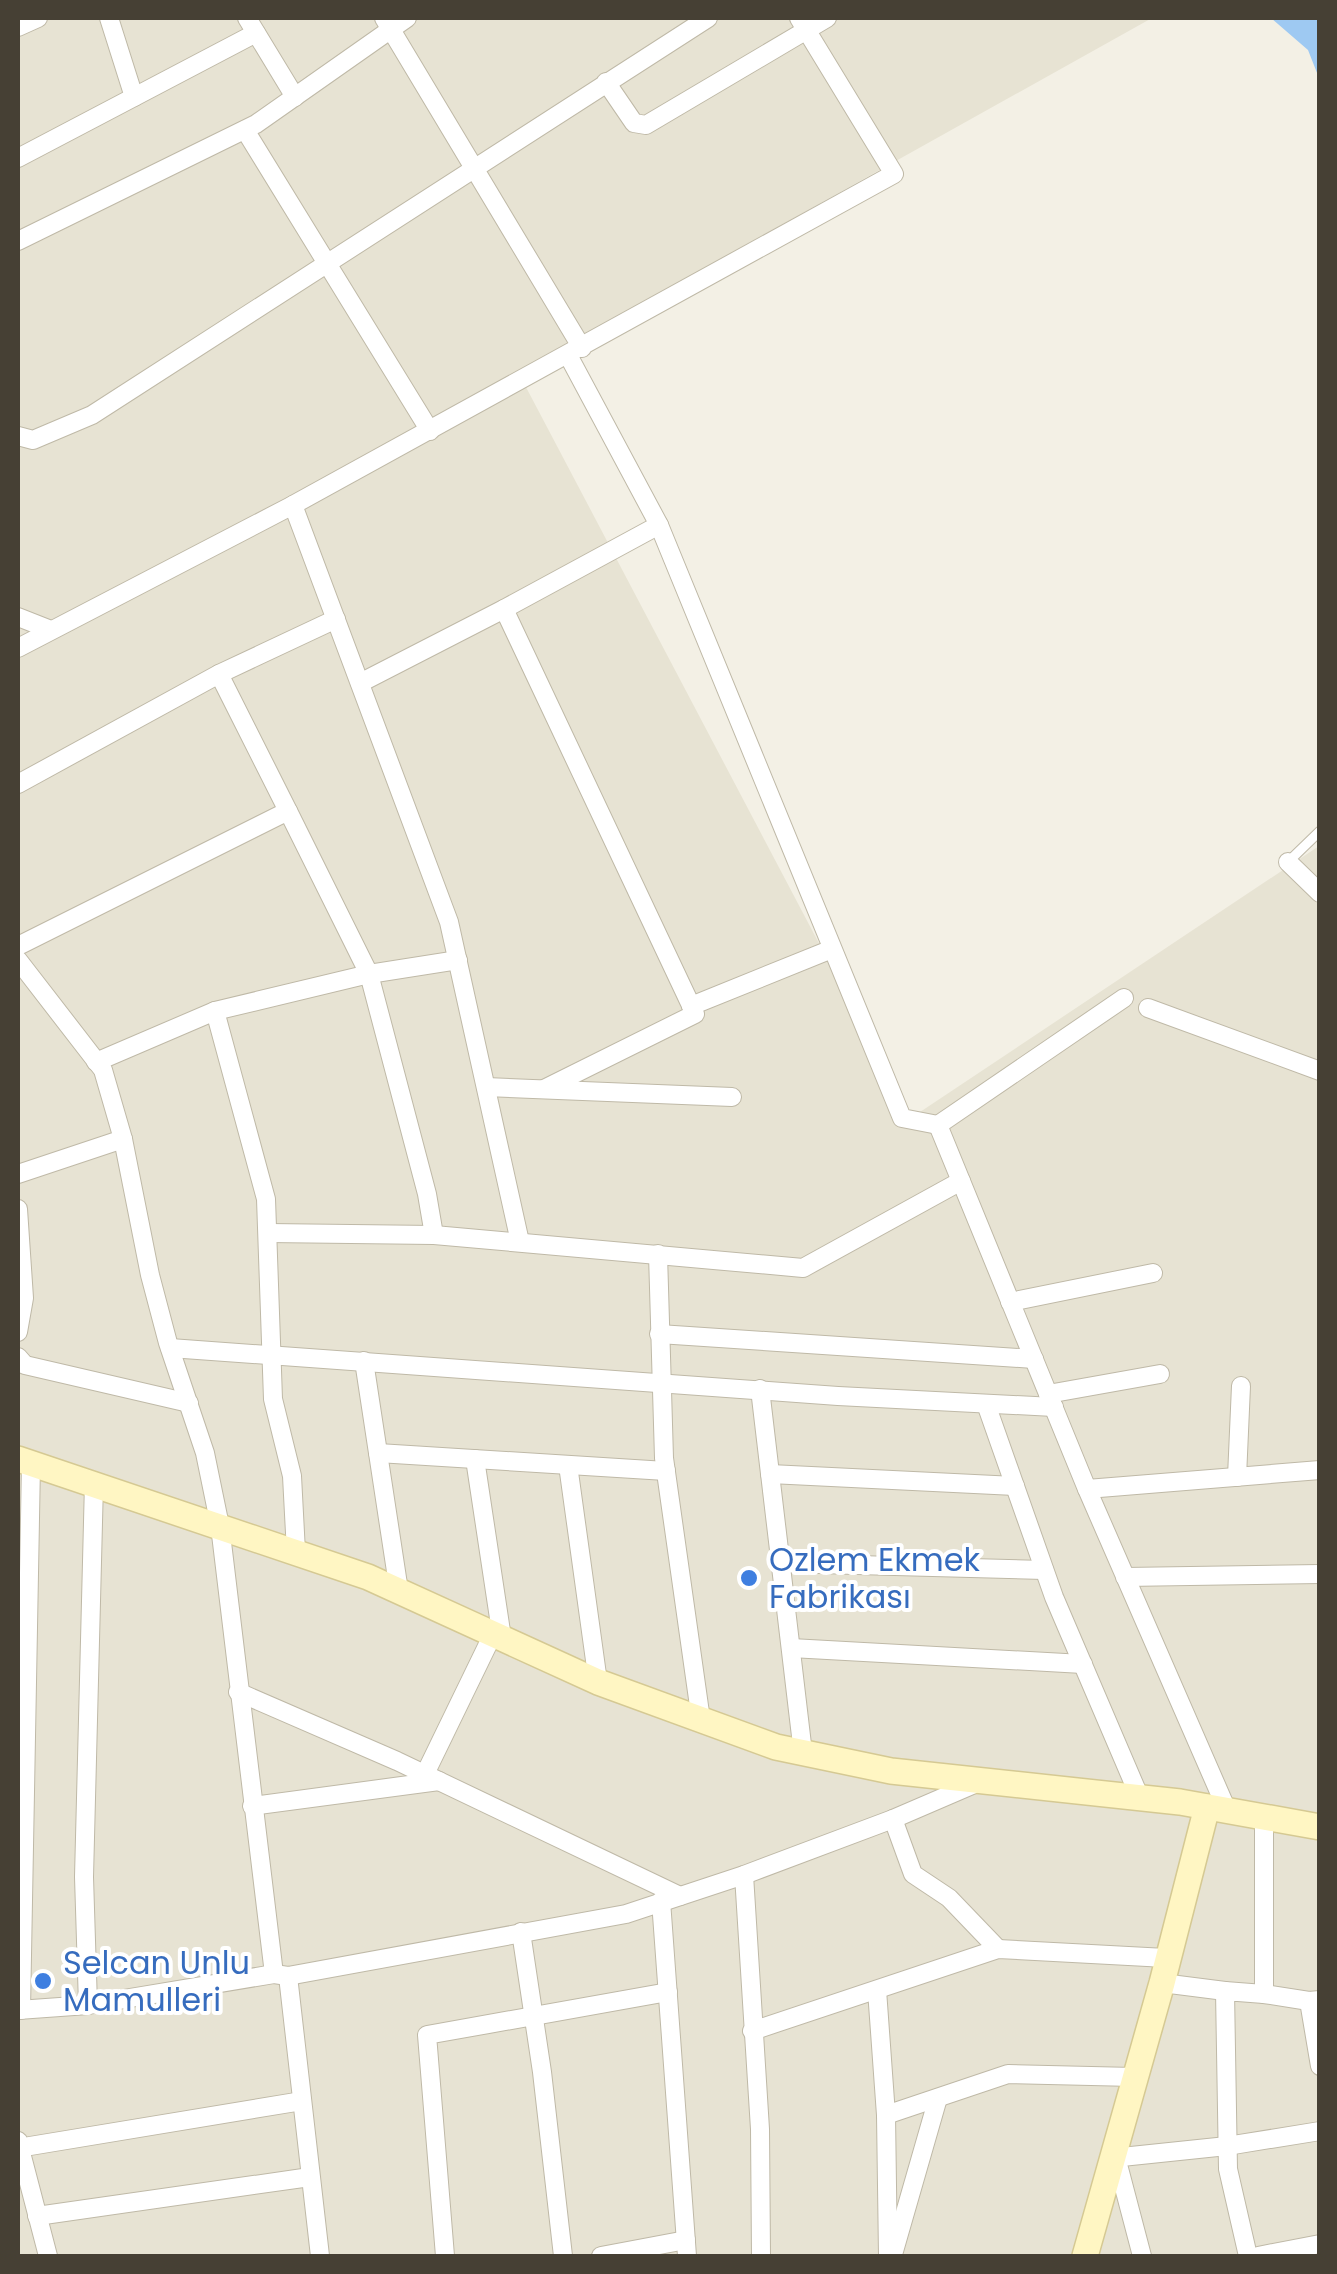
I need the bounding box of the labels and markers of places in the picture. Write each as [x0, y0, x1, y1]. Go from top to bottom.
place label: Ozlem Ekmek Fabrikası [769, 1537, 981, 1619]
marker: Ozlem Ekmek Fabrikası [738, 1567, 760, 1589]
place label: Selcan Unlu Mamulleri [63, 1940, 250, 2022]
marker: Selcan Unlu Mamulleri [32, 1970, 54, 1992]

